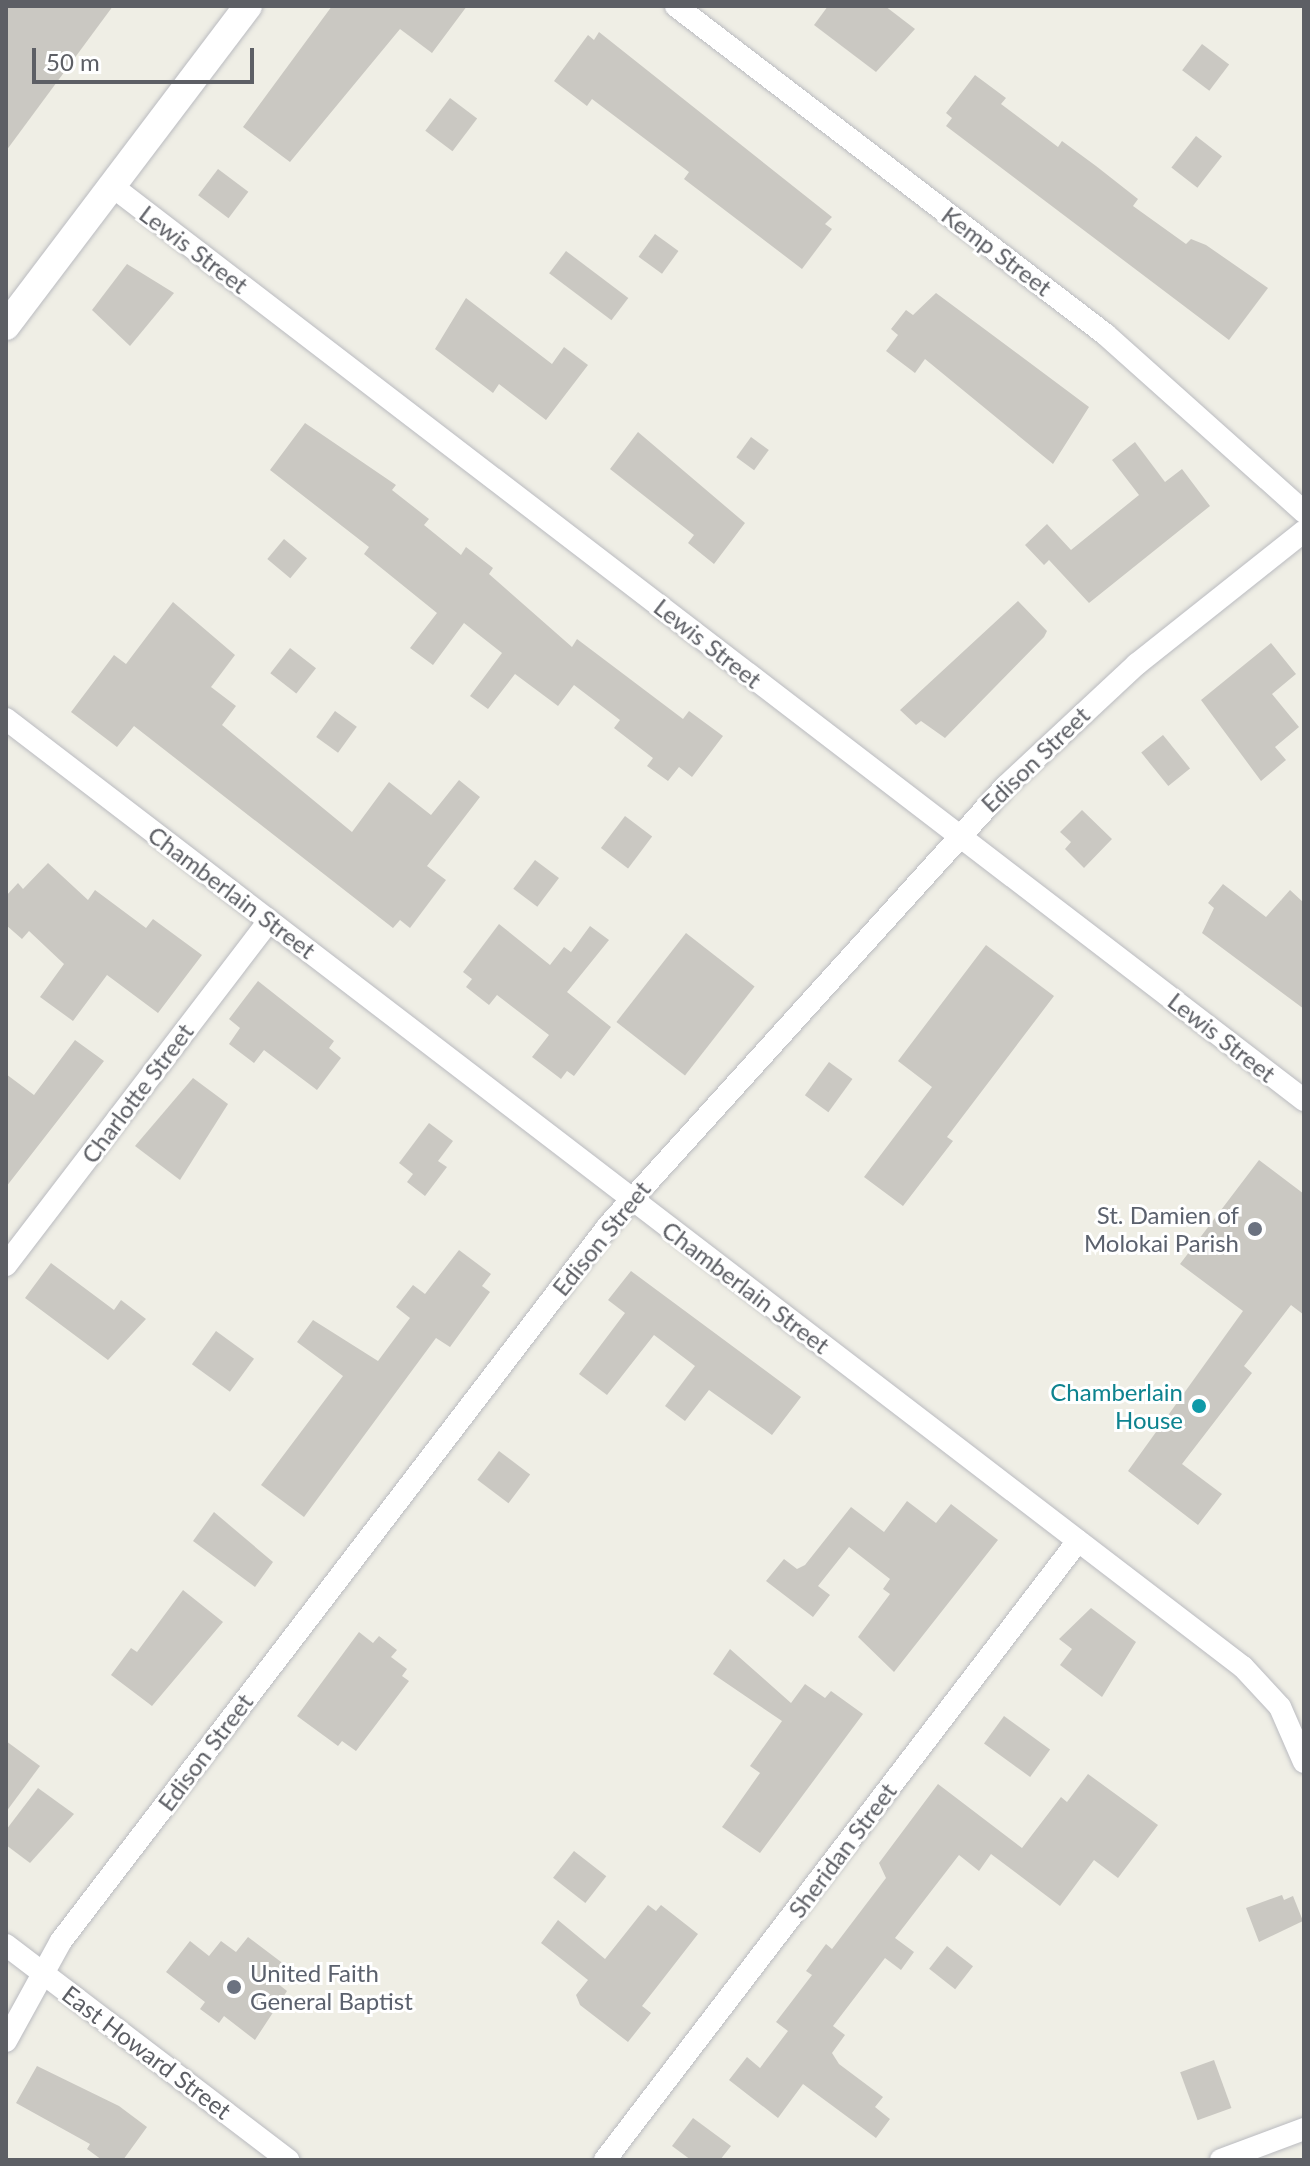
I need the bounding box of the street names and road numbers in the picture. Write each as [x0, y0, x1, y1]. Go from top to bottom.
street label: Lewis Street [134, 199, 254, 299]
street label: Kemp Street [936, 200, 1058, 302]
street label: Lewis Street [649, 592, 767, 694]
street label: Edison Street [975, 700, 1095, 818]
street label: Chamberlain Street [143, 820, 321, 964]
street label: Lewis Street [1163, 986, 1281, 1088]
street label: Charlotte Street [75, 1017, 199, 1169]
street label: Edison Street [546, 1175, 656, 1301]
street label: Chamberlain Street [657, 1215, 835, 1359]
street label: Edison Street [152, 1688, 258, 1816]
street label: Sheridan Street [782, 1777, 902, 1923]
street label: East Howard Street [57, 1979, 237, 2125]

